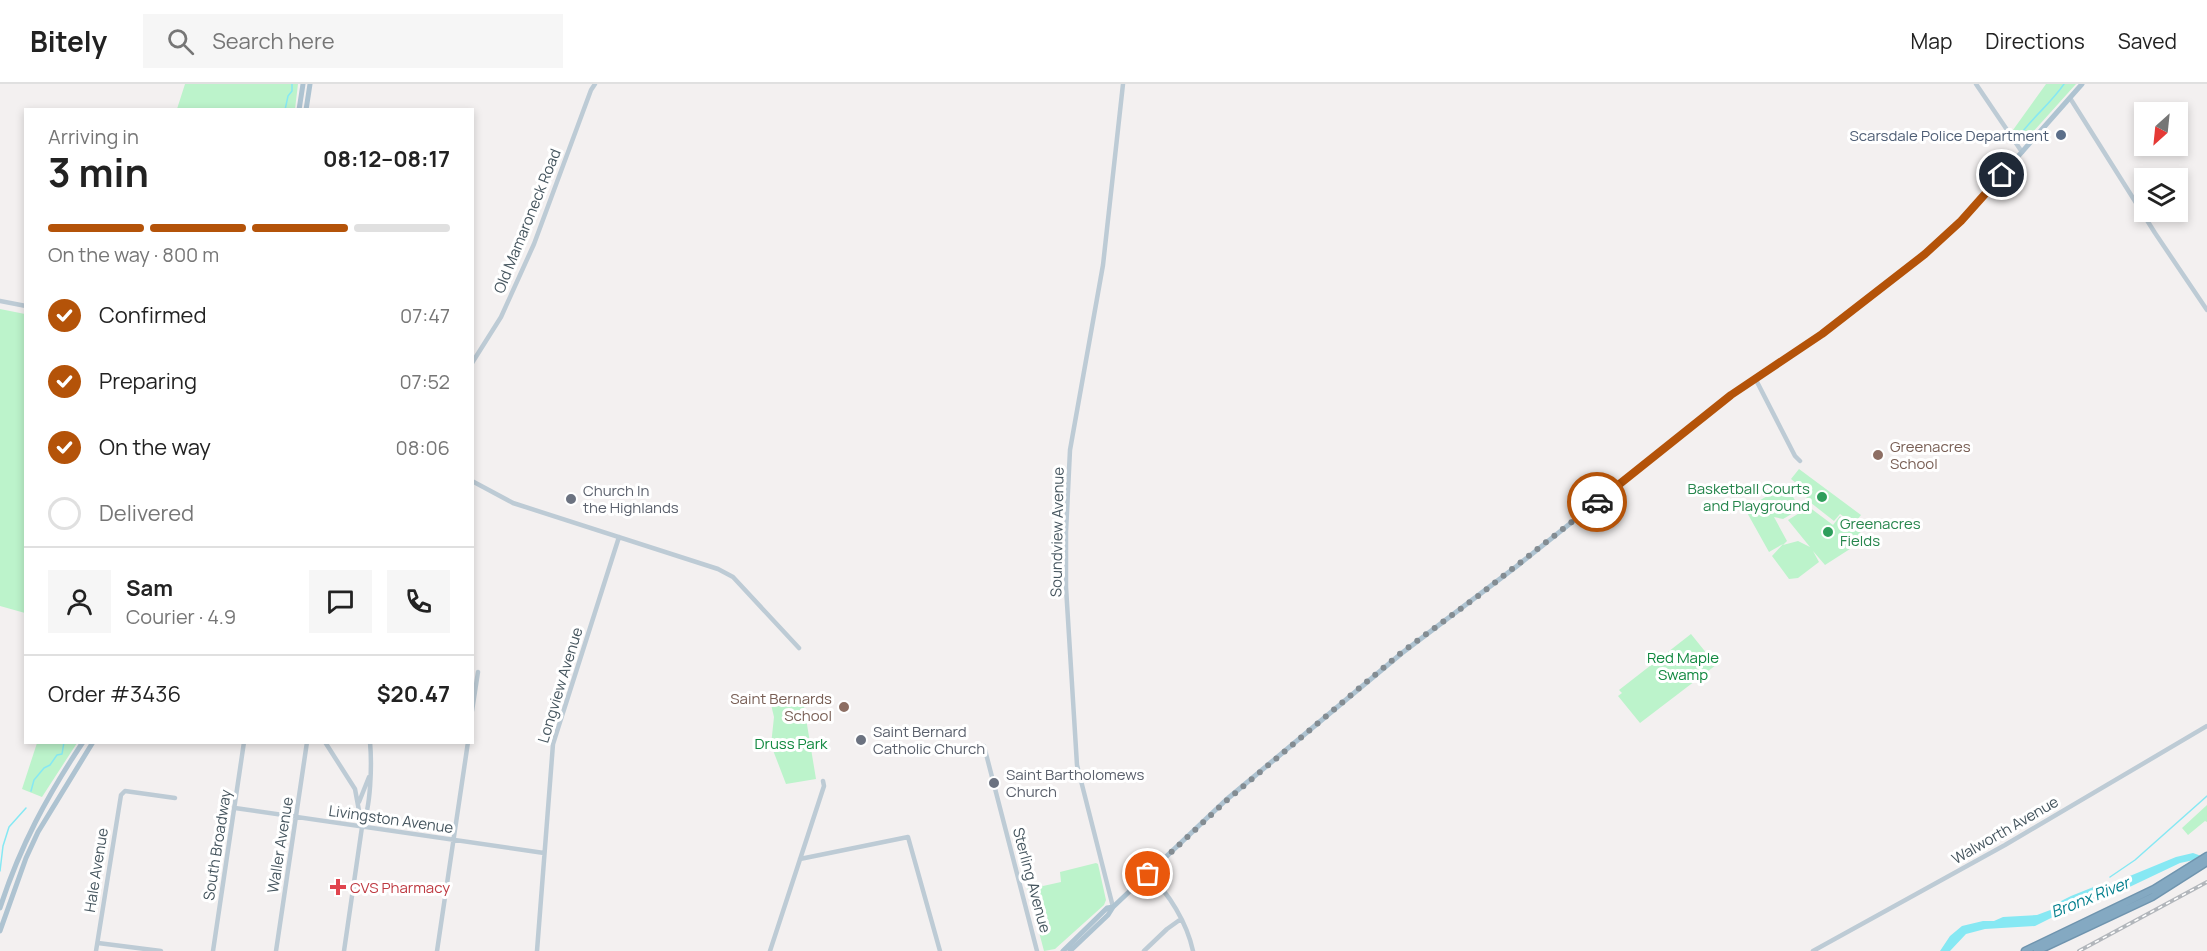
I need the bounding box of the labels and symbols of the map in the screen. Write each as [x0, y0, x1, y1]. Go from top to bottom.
north arrow [2134, 102, 2188, 156]
place label: Scarsdale Police Department [1850, 125, 2049, 146]
marker: Scarsdale Police Department [2054, 128, 2068, 142]
street label: Old Mamaroneck Road [488, 146, 566, 296]
pin [1976, 149, 2027, 200]
place label: Greenacres School [1890, 436, 1971, 474]
marker: Greenacres School [1871, 448, 1885, 462]
street label: Soundview Avenue [1045, 466, 1069, 597]
courier [1567, 472, 1627, 532]
place label: Basketball Courts and Playground [1688, 478, 1810, 516]
place label: Church In the Highlands [583, 480, 679, 518]
marker: Basketball Courts and Playground [1815, 490, 1829, 504]
marker: Church In the Highlands [564, 492, 578, 506]
place label: Greenacres Fields [1840, 513, 1921, 551]
marker: Greenacres Fields [1821, 525, 1835, 539]
street label: Longview Avenue [532, 624, 588, 745]
park label: Red Maple Swamp [1647, 647, 1719, 685]
place label: Saint Bernards School [730, 688, 832, 726]
marker: Saint Bernards School [837, 700, 851, 714]
place label: Saint Bernard Catholic Church [873, 721, 985, 759]
park label: Druss Park [754, 733, 828, 754]
marker: Saint Bernard Catholic Church [854, 733, 868, 747]
place label: Saint Bartholomews Church [1006, 764, 1144, 802]
marker: Saint Bartholomews Church [987, 776, 1001, 790]
street label: South Broadway [198, 788, 236, 902]
street label: Walworth Avenue [1948, 791, 2062, 869]
street label: Waller Avenue [262, 795, 298, 895]
street label: Livingston Avenue [327, 800, 455, 838]
street label: Sterling Avenue [1008, 825, 1056, 935]
street label: Hale Avenue [79, 826, 113, 914]
pin [1122, 848, 1173, 899]
water label: Bronx River [2048, 870, 2135, 923]
place label: CVS Pharmacy [350, 877, 450, 898]
marker: CVS Pharmacy [331, 880, 345, 894]

